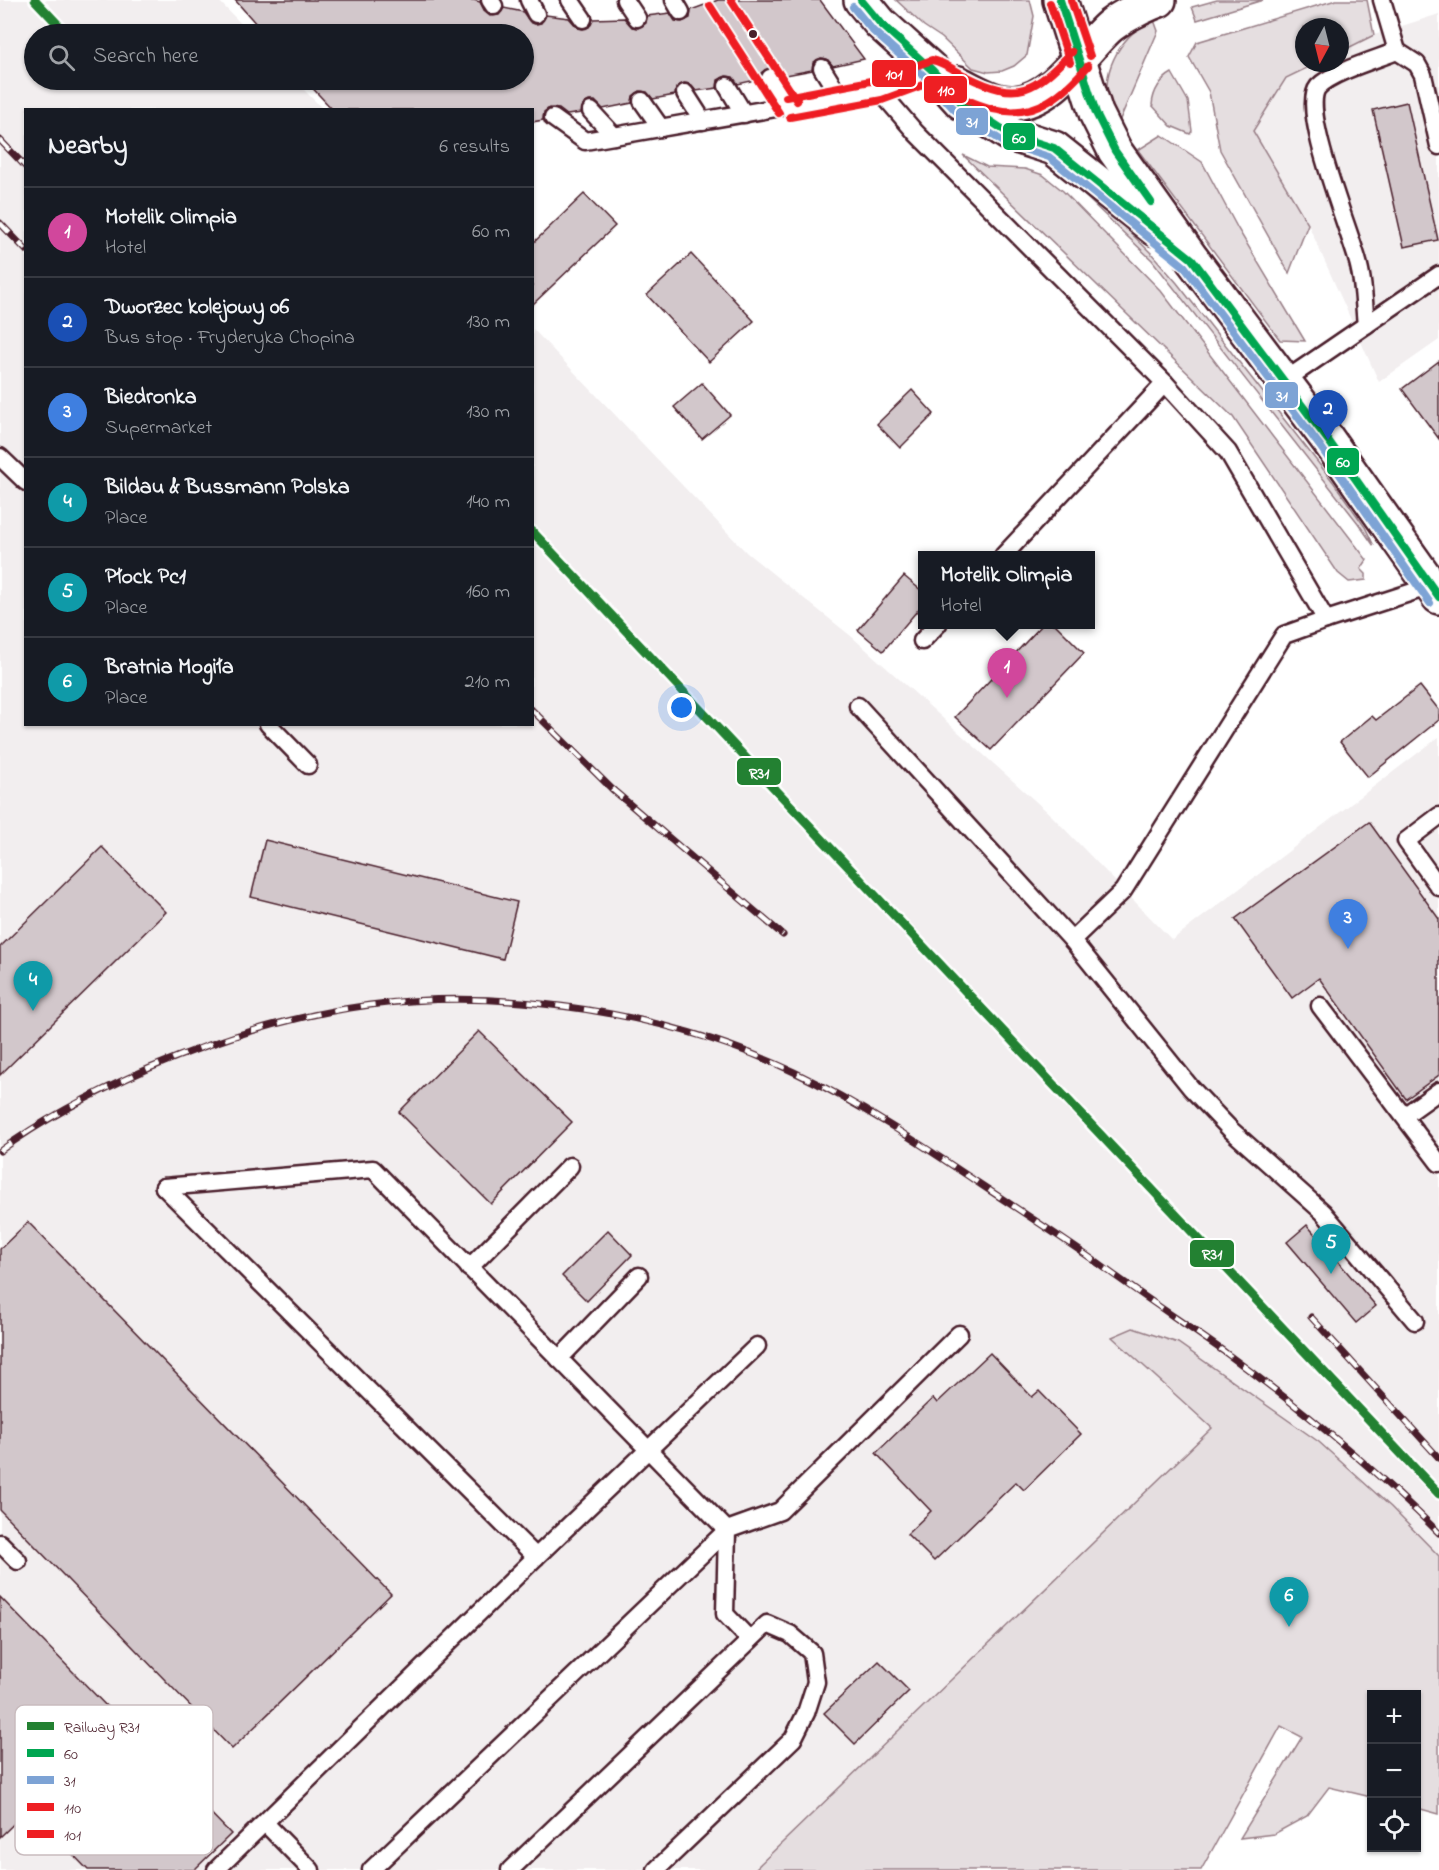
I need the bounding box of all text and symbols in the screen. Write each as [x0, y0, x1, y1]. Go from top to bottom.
north arrow [1295, 18, 1349, 72]
search box [24, 24, 534, 90]
unlabelled marker [747, 28, 759, 40]
icon: search [45, 41, 78, 74]
text: Search here [93, 41, 198, 73]
line badge: 101 [871, 59, 917, 88]
text: 101 [885, 63, 903, 87]
line badge: 110 [923, 75, 968, 104]
text: 110 [937, 79, 955, 103]
line badge: 31 [955, 107, 989, 136]
text: 31 [965, 111, 979, 135]
line badge: 60 [1002, 122, 1036, 151]
text: 60 [1011, 127, 1026, 151]
text: Nearby [48, 128, 127, 166]
text: 6 results [439, 133, 510, 162]
text: Motelik Olimpia [105, 202, 237, 234]
text: 1 [64, 218, 71, 247]
text: 60 m [472, 218, 510, 247]
text: Hotel [105, 234, 146, 263]
text: Dworzec kolejowy 06 [105, 292, 289, 324]
text: 2 [63, 308, 72, 337]
text: 130 m [466, 308, 510, 337]
text: Bus stop · Fryderyka Chopina [105, 324, 355, 353]
line badge: 31 [1264, 381, 1299, 409]
text: Biedronka [105, 382, 197, 414]
text: 31 [1275, 385, 1289, 409]
pin: 2 [1308, 390, 1348, 440]
text: 3 [63, 398, 72, 427]
text: 130 m [466, 398, 510, 427]
text: Supermarket [105, 414, 212, 443]
line badge: 60 [1326, 447, 1360, 476]
text: 60 [1335, 451, 1350, 475]
text: Bildau & Bussmann Polska [105, 472, 350, 504]
text: 4 [63, 488, 72, 517]
text: 140 m [466, 488, 510, 517]
text: Place [105, 504, 147, 533]
popup [918, 551, 1095, 629]
text: Motelik Olimpia [941, 560, 1072, 592]
text: Płock Pc1 [105, 562, 186, 594]
text: 5 [62, 578, 73, 607]
text: 160 m [466, 578, 510, 607]
text: Hotel [941, 592, 982, 621]
text: Place [105, 594, 147, 623]
pin: 1 [988, 648, 1026, 698]
text: Bratnia Mogiła [105, 652, 234, 684]
text: 6 [63, 668, 72, 697]
text: 210 m [465, 668, 510, 697]
text: Place [105, 684, 147, 713]
your location [667, 693, 696, 722]
line badge: R31 [736, 757, 782, 786]
text: R31 [748, 762, 770, 786]
pin: 3 [1328, 900, 1368, 949]
pin: 4 [14, 962, 52, 1011]
pin: 5 [1312, 1224, 1350, 1274]
line badge: R31 [1189, 1239, 1235, 1268]
text: R31 [1201, 1243, 1223, 1267]
pin: 6 [1270, 1578, 1308, 1627]
map controls [1367, 1690, 1421, 1852]
button: + [1367, 1690, 1421, 1744]
legend [15, 1705, 213, 1855]
text: Railway R31 [64, 1716, 140, 1740]
text: 60 [64, 1743, 78, 1767]
button: − [1367, 1744, 1421, 1798]
text: 31 [64, 1770, 76, 1794]
text: 110 [64, 1797, 81, 1821]
button: locate [1367, 1798, 1421, 1852]
text: 101 [64, 1824, 81, 1848]

